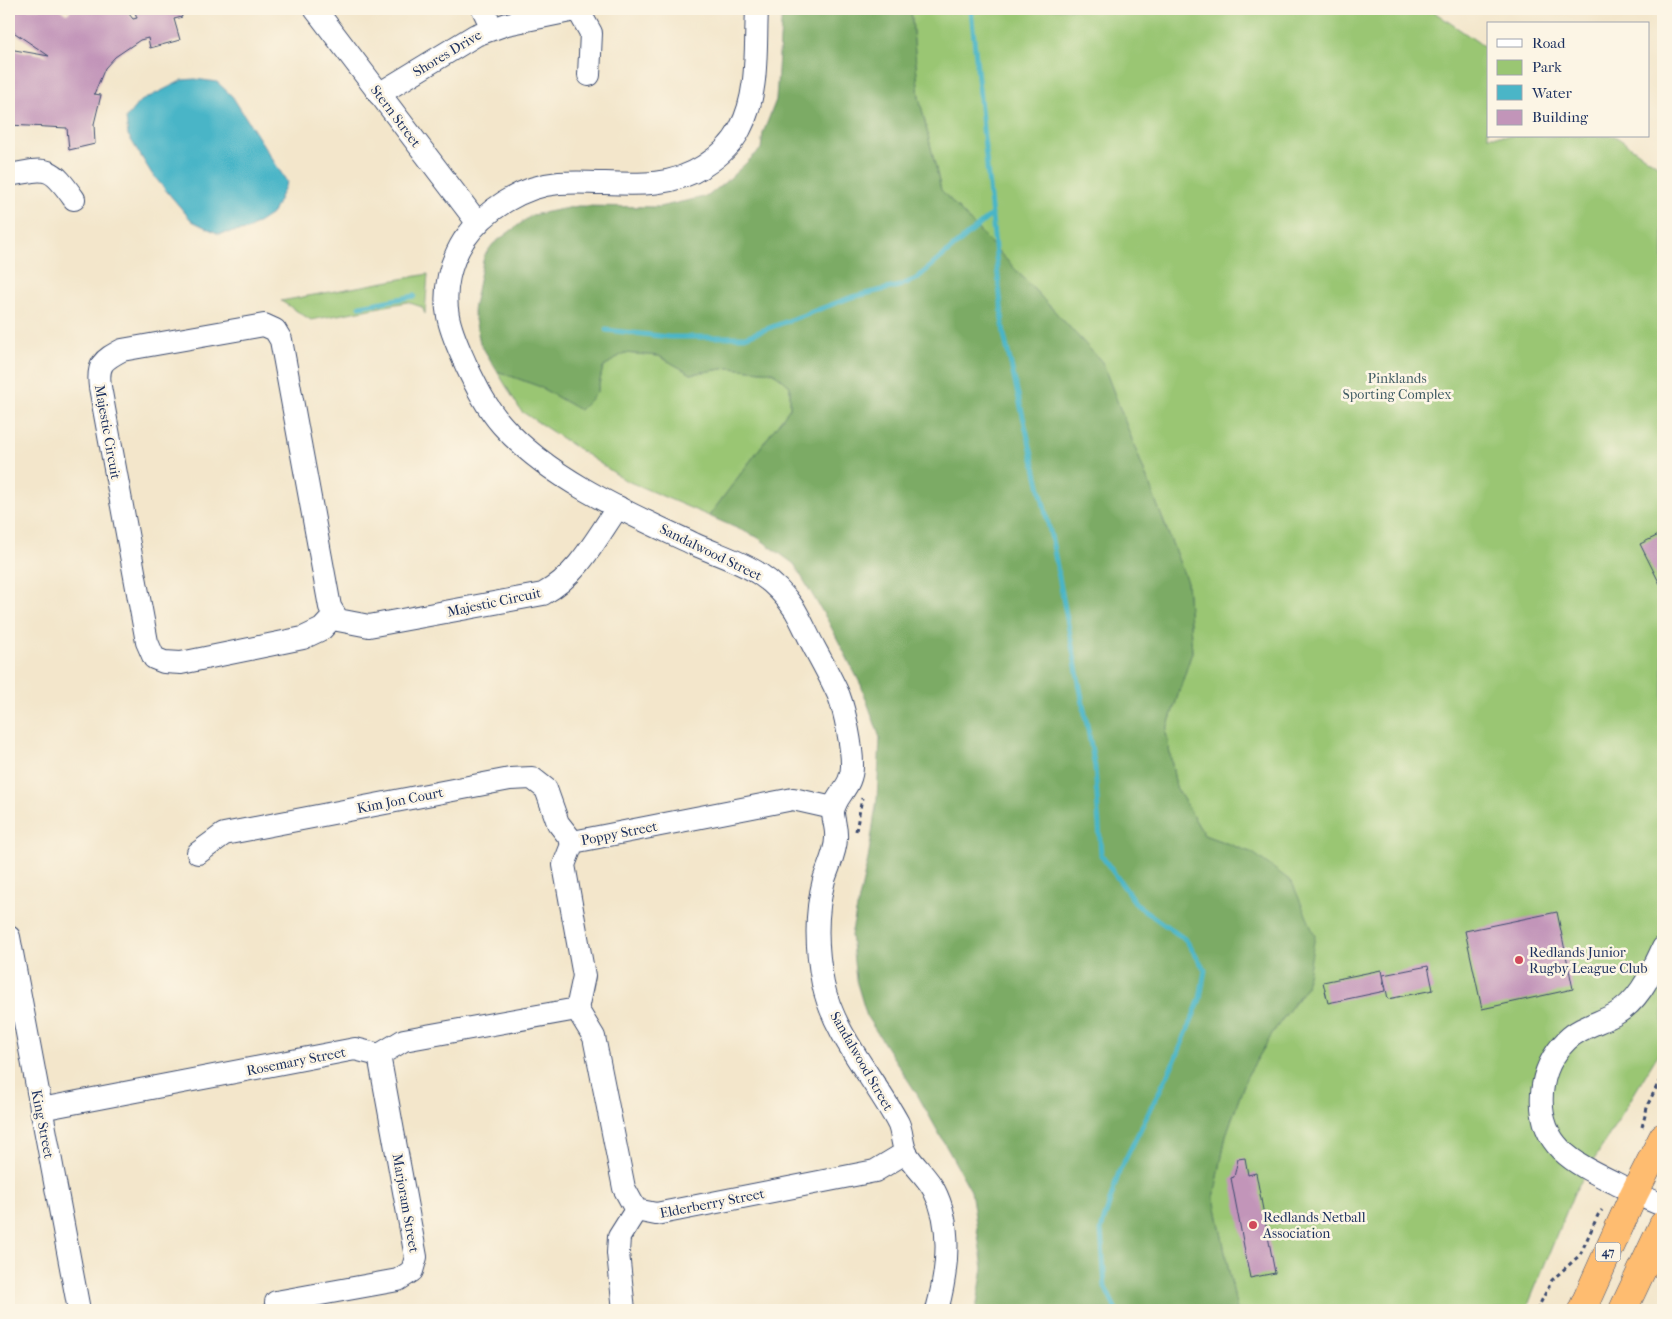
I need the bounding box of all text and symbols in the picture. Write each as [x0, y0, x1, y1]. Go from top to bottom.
legend [1487, 22, 1650, 138]
street label: Shores Drive [410, 26, 485, 81]
text: Road [1532, 34, 1566, 52]
text: Park [1532, 58, 1562, 76]
street label: Stern Street [367, 82, 424, 151]
text: Water [1531, 84, 1572, 102]
text: Building [1532, 108, 1589, 126]
park label: Pinklands Sporting Complex [1342, 370, 1452, 403]
street label: Majestic Circuit [91, 384, 124, 481]
street label: Sandalwood Street [657, 520, 765, 585]
street label: Majestic Circuit [446, 584, 543, 621]
street label: Kim Jon Court [356, 784, 445, 817]
street label: Poppy Street [579, 818, 659, 849]
place label: Redlands Junior Rugby League Club [1529, 944, 1648, 977]
marker: Redlands Junior Rugby League Club [1513, 954, 1525, 966]
street label: Sandalwood Street [826, 1009, 897, 1114]
street label: Rosemary Street [245, 1044, 347, 1079]
street label: King Street [27, 1088, 58, 1160]
street label: Marjoram Street [388, 1152, 423, 1254]
street label: Elderberry Street [658, 1185, 766, 1222]
place label: Redlands Netball Association [1262, 1209, 1366, 1242]
marker: Redlands Netball Association [1247, 1219, 1259, 1231]
road number: 47 [1596, 1242, 1620, 1262]

